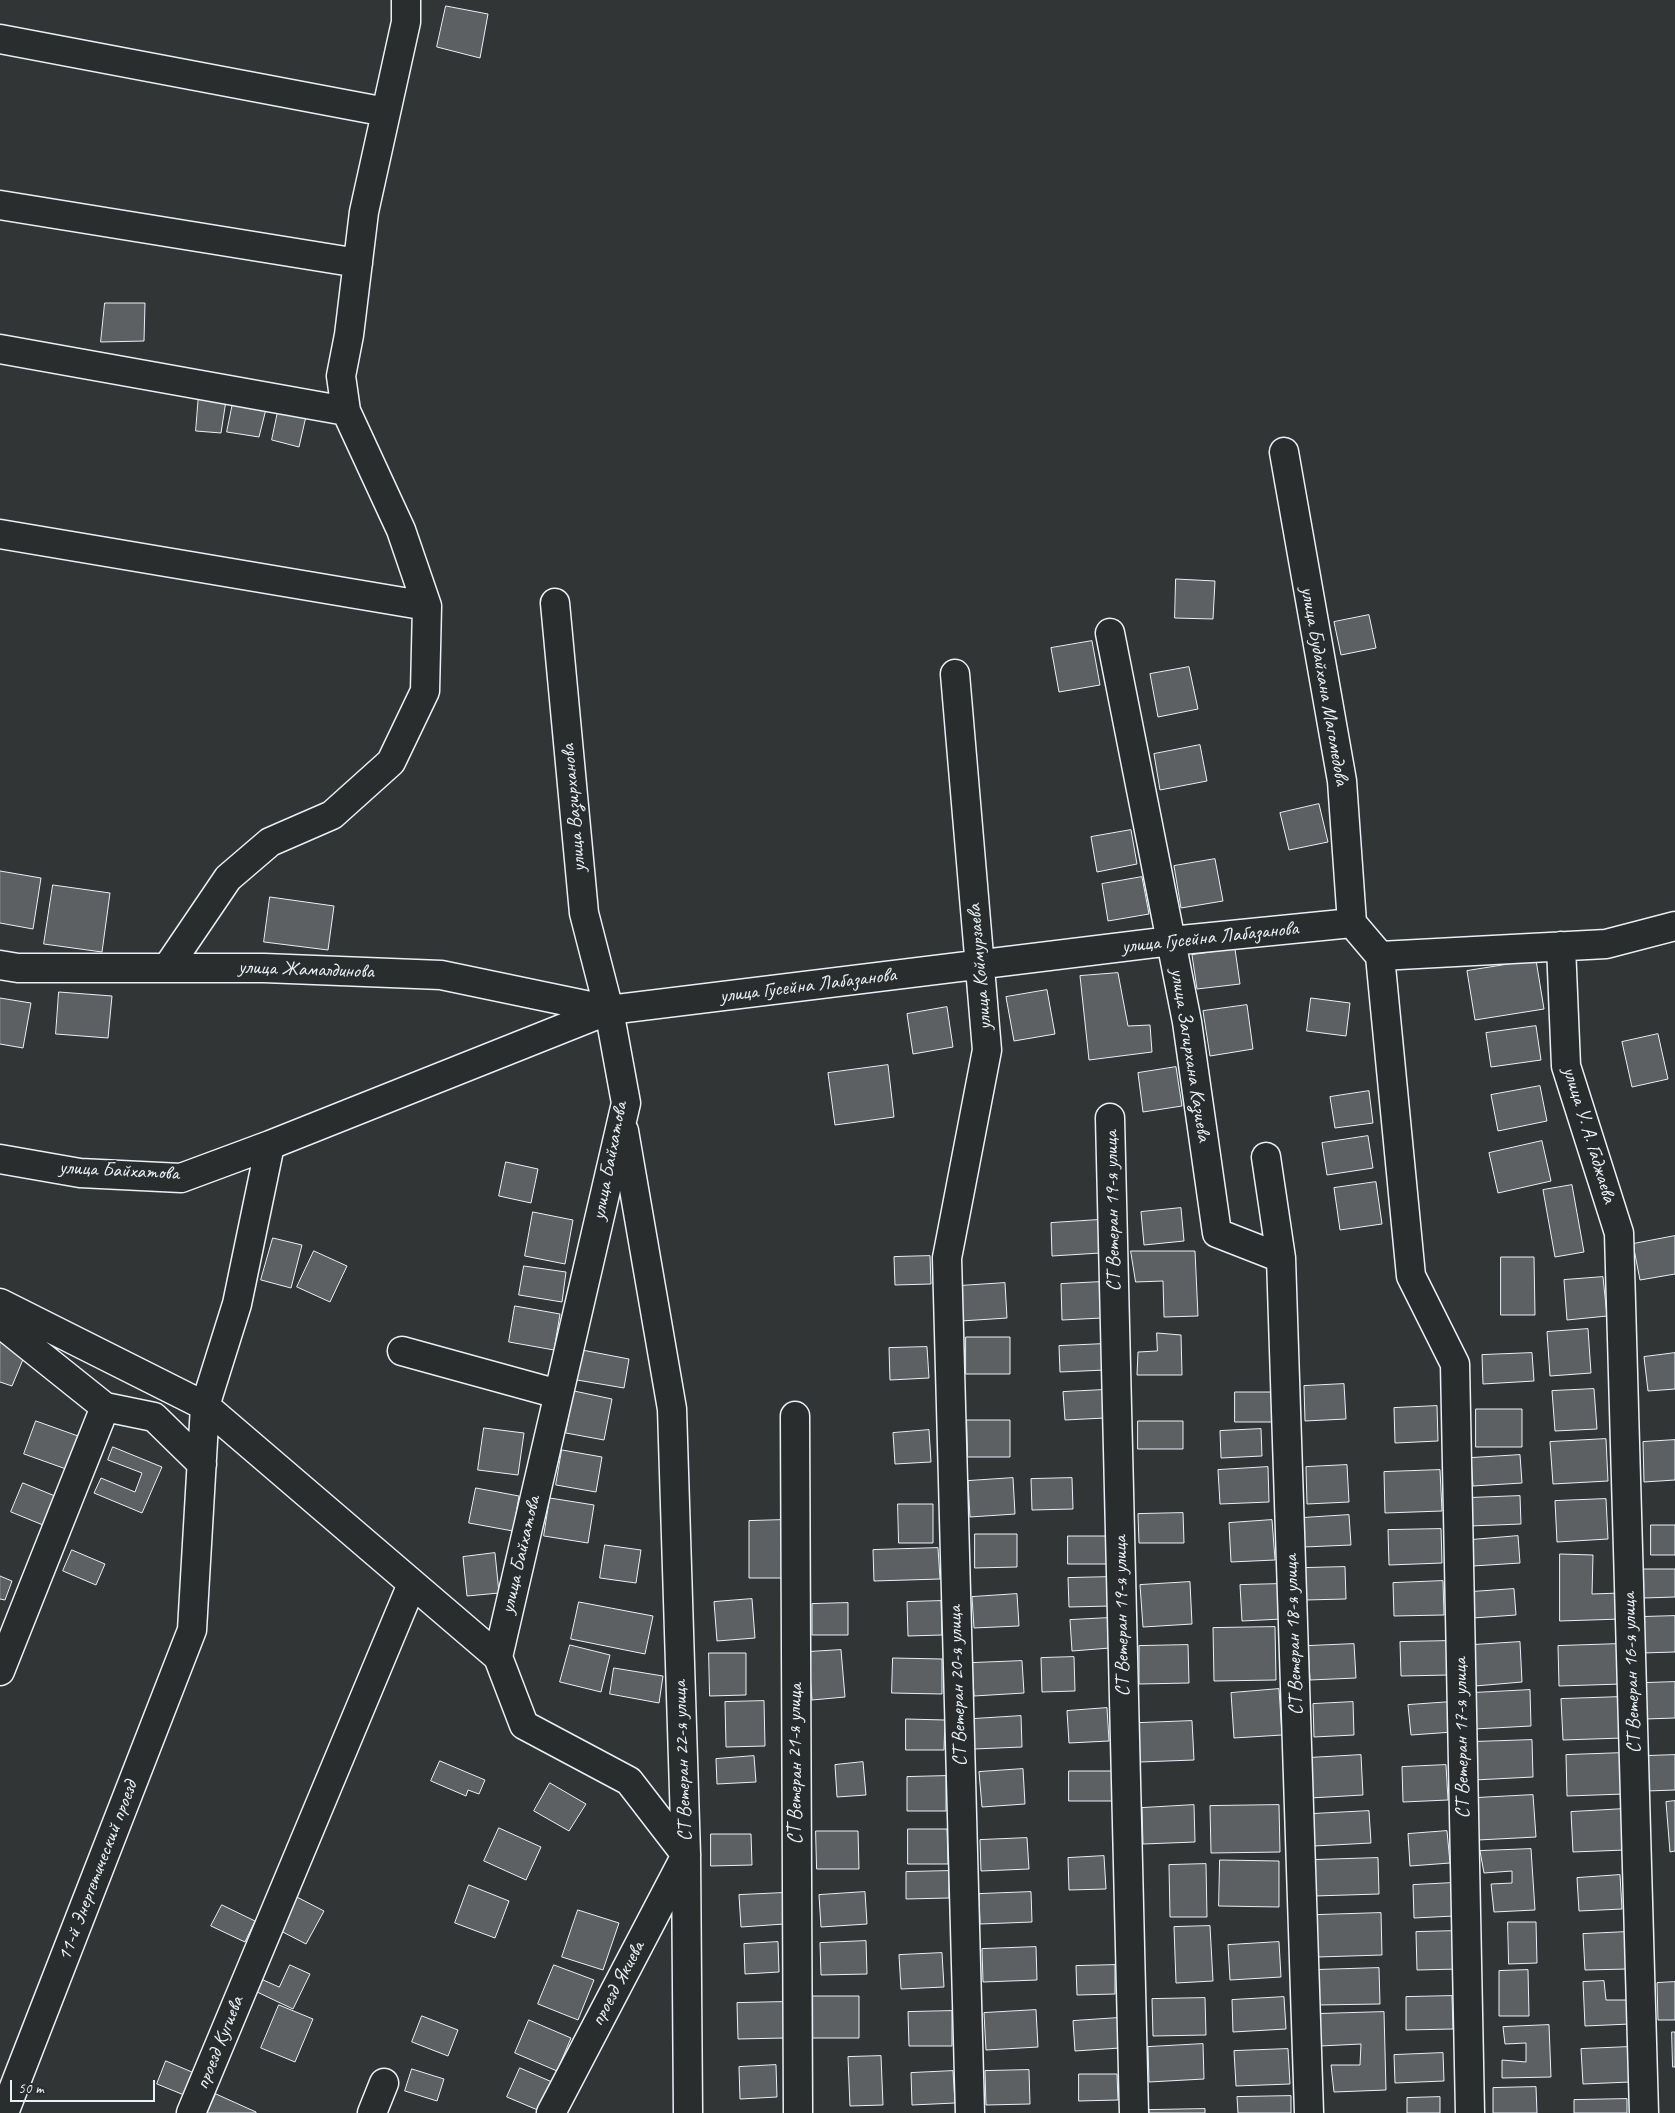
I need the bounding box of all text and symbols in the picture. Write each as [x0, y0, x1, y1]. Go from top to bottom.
street label: улица Будайхана Магомедова [1295, 585, 1353, 787]
street label: улица Вазирханова [556, 743, 592, 873]
street label: улица Коймурзаева [963, 903, 997, 1031]
street label: улица Гусейна Лабазанова [1121, 917, 1299, 959]
street label: улица Жамалдинова [238, 956, 374, 984]
street label: улица Гусейна Лабазанова [718, 963, 898, 1009]
street label: улица Загирхана Казиева [1164, 967, 1216, 1143]
street label: улица У. А. Гаджаева [1557, 1064, 1621, 1206]
street label: улица Байхатова [587, 1100, 633, 1222]
street label: СТ Ветеран 19-я улица [1100, 1130, 1126, 1292]
street label: улица Байхатова [58, 1156, 180, 1186]
street label: улица Байхатова [496, 1494, 546, 1616]
street label: СТ Ветеран 19-я улица [1109, 1535, 1135, 1697]
street label: СТ Ветеран 18-я улица [1279, 1554, 1309, 1716]
street label: СТ Ветеран 16-я улица [1617, 1592, 1647, 1754]
street label: СТ Ветеран 20-я улица [943, 1605, 973, 1767]
street label: СТ Ветеран 17-я улица [1449, 1657, 1475, 1819]
street label: СТ Ветеран 22-я улица [668, 1680, 698, 1842]
street label: СТ Ветеран 21-я улица [784, 1684, 808, 1844]
street label: 11-й Энергетический проезд [53, 1778, 143, 1964]
street label: проезд Якиева [586, 1937, 650, 2031]
street label: проезд Кугиева [190, 1993, 250, 2093]
scale bar [12, 2070, 158, 2102]
text: 50 m [18, 2079, 44, 2098]

